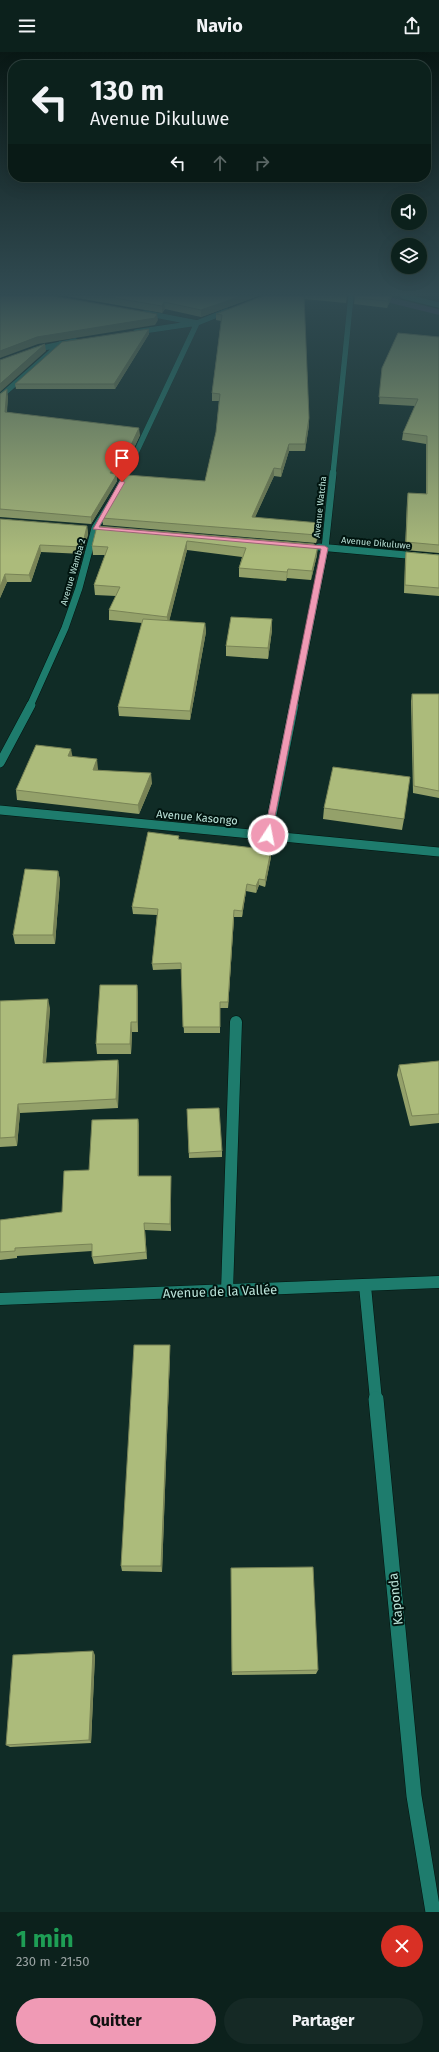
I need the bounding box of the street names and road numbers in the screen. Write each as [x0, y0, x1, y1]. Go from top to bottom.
street label: Avenue Watcha [312, 476, 328, 538]
street label: Avenue Dikuluwe [341, 535, 411, 551]
street label: Avenue Wamba 2 [59, 537, 87, 607]
street label: Avenue Kasongo [156, 807, 238, 828]
street label: Avenue de la Vallée [163, 1282, 278, 1301]
street label: Kaponda [385, 1572, 406, 1626]

